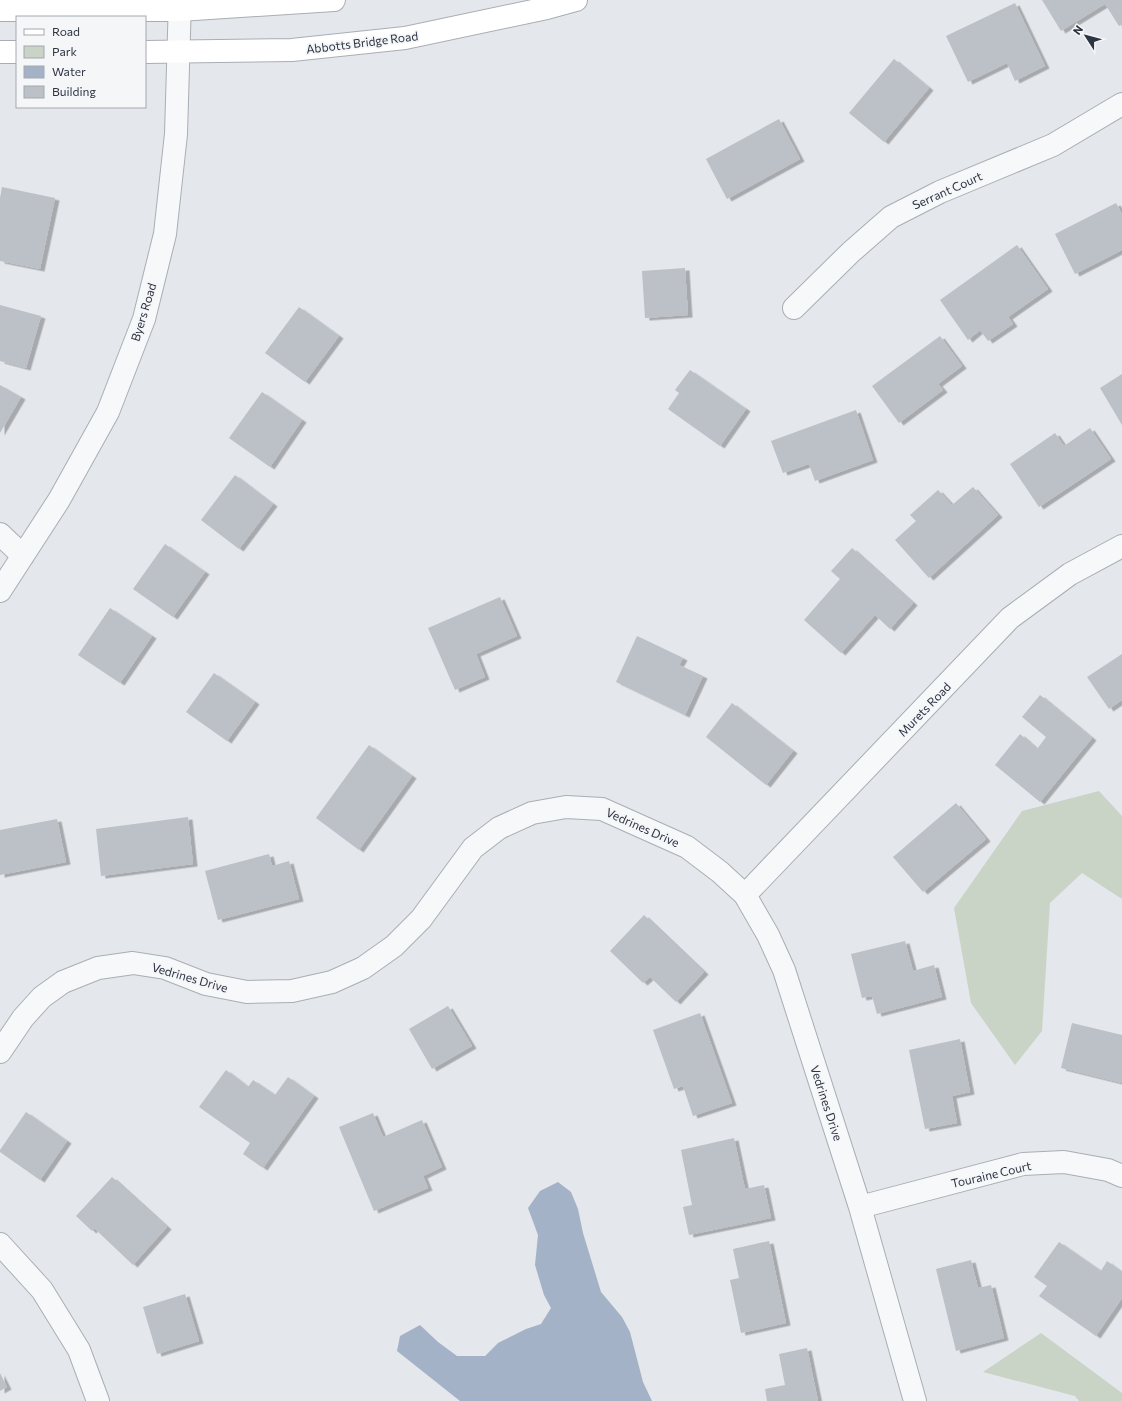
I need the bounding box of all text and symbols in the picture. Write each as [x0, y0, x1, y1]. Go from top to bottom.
legend [16, 16, 146, 108]
north arrow [1066, 16, 1106, 56]
text: N [1070, 23, 1085, 37]
text: Road [52, 24, 80, 38]
street label: Abbotts Bridge Road [305, 28, 419, 56]
text: Park [52, 44, 78, 58]
text: Water [52, 64, 86, 78]
text: Building [52, 84, 96, 98]
street label: Serrant Court [910, 168, 984, 212]
street label: Byers Road [127, 281, 159, 343]
street label: Murets Road [895, 679, 953, 739]
street label: Vedrines Drive [604, 805, 682, 849]
street label: Vedrines Drive [150, 959, 230, 995]
street label: Vedrines Drive [808, 1064, 846, 1142]
street label: Touraine Court [949, 1158, 1033, 1190]

